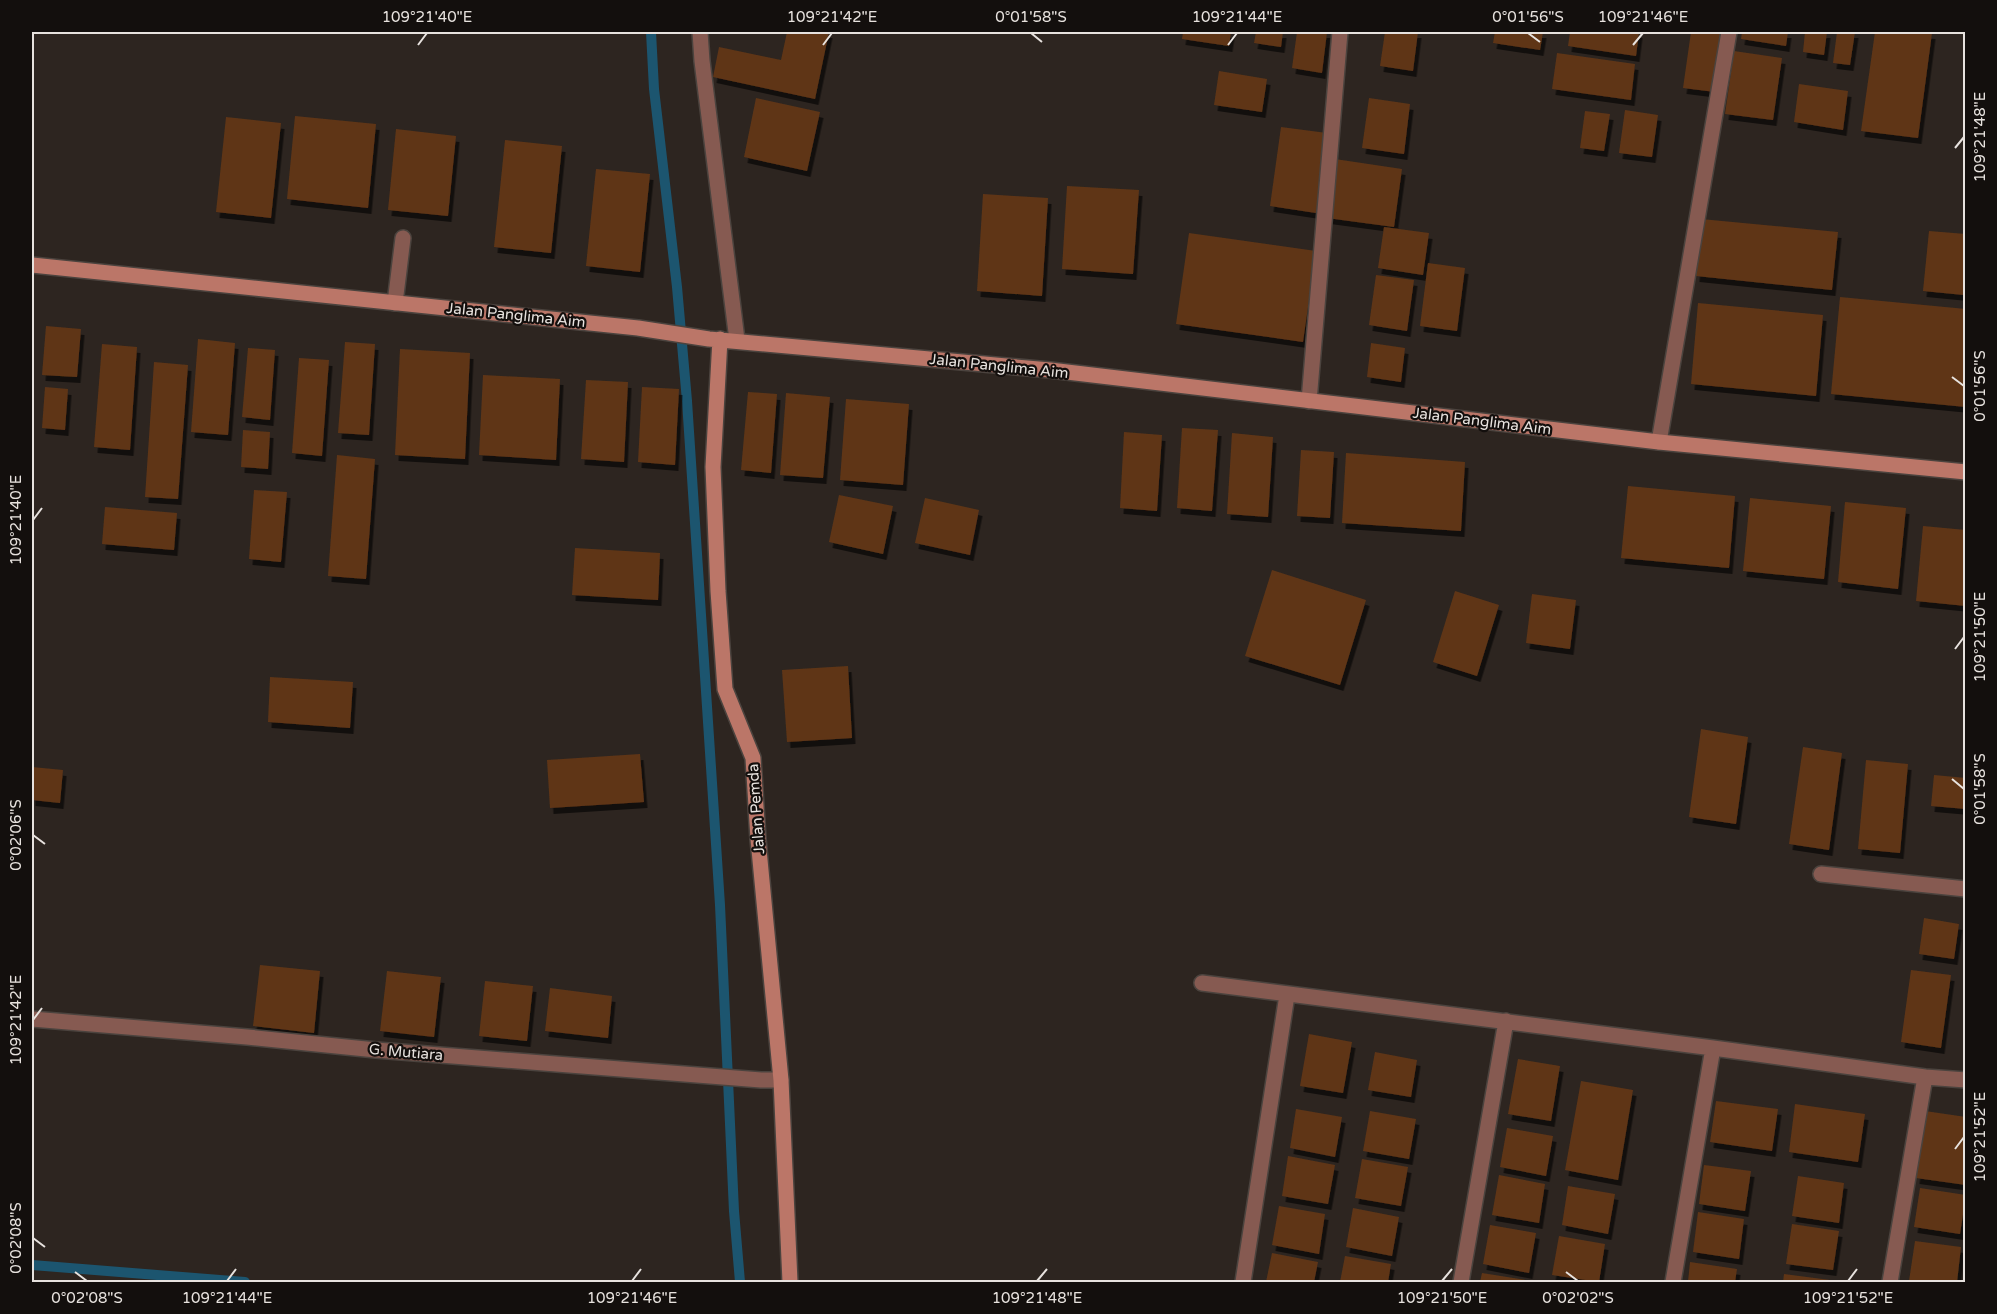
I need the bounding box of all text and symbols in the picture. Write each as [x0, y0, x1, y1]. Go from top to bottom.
text: 109°21'40"E [382, 8, 472, 26]
text: 109°21'42"E [787, 8, 877, 26]
text: 0°01'58"S [995, 8, 1067, 26]
text: 109°21'44"E [1192, 8, 1282, 26]
text: 0°01'56"S [1492, 8, 1564, 26]
text: 109°21'46"E [1598, 8, 1688, 26]
text: 109°21'48"E [1971, 92, 1989, 182]
street label: Jalan Panglima Aim [446, 299, 586, 331]
street label: Jalan Panglima Aim [929, 350, 1069, 382]
text: 0°01'56"S [1971, 350, 1989, 422]
street label: Jalan Panglima Aim [1412, 404, 1552, 438]
text: 109°21'40"E [7, 475, 25, 565]
text: 109°21'50"E [1971, 592, 1989, 682]
text: 0°01'58"S [1971, 753, 1989, 825]
street label: Jalan Pemda [744, 763, 768, 855]
text: 0°02'06"S [7, 799, 25, 871]
text: 109°21'42"E [7, 975, 25, 1065]
street label: G. Mutiara [368, 1040, 444, 1064]
text: 109°21'52"E [1971, 1092, 1989, 1182]
text: 0°02'08"S [7, 1202, 25, 1274]
text: 0°02'08"S [51, 1289, 123, 1307]
text: 109°21'44"E [182, 1289, 272, 1307]
text: 109°21'46"E [587, 1289, 677, 1307]
text: 109°21'48"E [992, 1289, 1082, 1307]
text: 109°21'50"E [1397, 1289, 1487, 1307]
text: 0°02'02"S [1542, 1289, 1614, 1307]
text: 109°21'52"E [1803, 1289, 1893, 1307]

